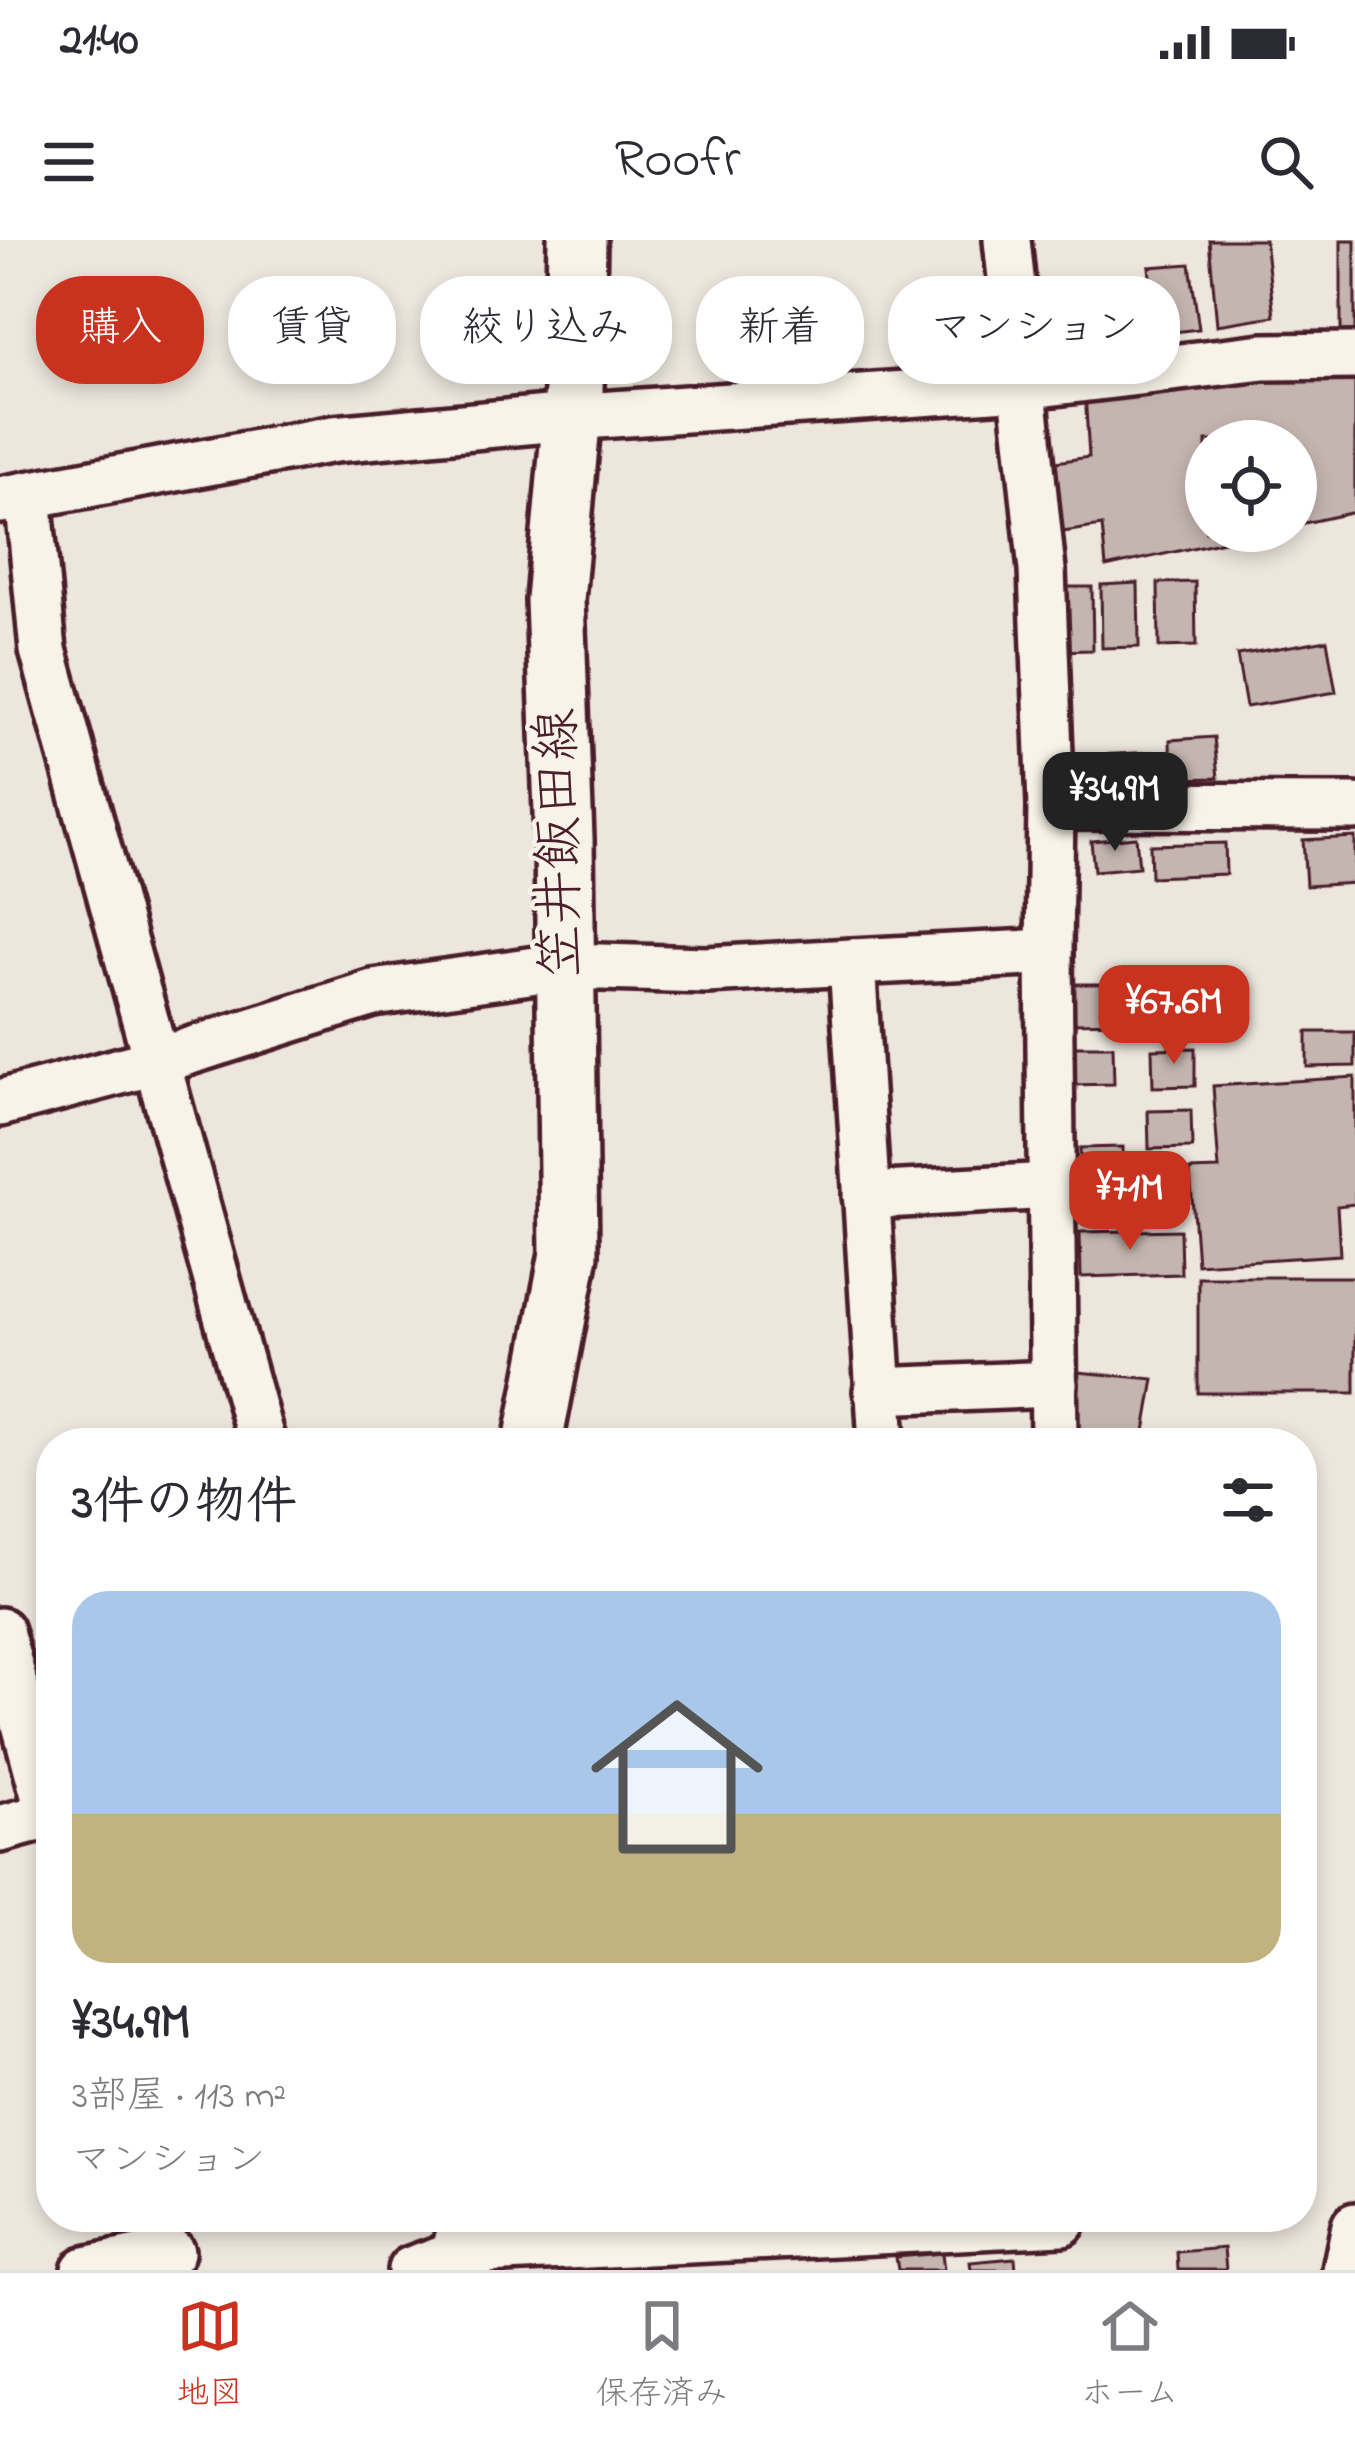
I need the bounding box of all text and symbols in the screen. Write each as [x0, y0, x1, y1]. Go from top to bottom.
text: 21:40 [60, 9, 138, 75]
text: Roofr [614, 123, 741, 201]
icon: menu [36, 129, 102, 195]
icon: search [1253, 129, 1319, 195]
chip: 購入 [36, 276, 204, 384]
chip: 賃貸 [228, 276, 396, 384]
chip: 絞り込み [420, 276, 672, 384]
chip: 新着 [696, 276, 864, 384]
chip: マンション [888, 276, 1180, 384]
map controls [1185, 420, 1317, 552]
button: locate [1185, 420, 1317, 552]
street label: 笠井飯田線 [521, 707, 603, 979]
pin: ¥34.9M [1017, 752, 1213, 854]
text: ¥34.9M [1070, 762, 1160, 819]
pin: ¥67.6M [1076, 965, 1272, 1067]
text: ¥67.6M [1125, 975, 1223, 1032]
pin: ¥71M [1059, 1151, 1201, 1253]
text: ¥71M [1096, 1161, 1164, 1218]
text: 3件の物件 [72, 1467, 297, 1542]
icon: filters [1215, 1467, 1281, 1533]
icon: home [569, 1669, 785, 1885]
text: ¥34.9M [72, 1987, 191, 2062]
text: 3部屋 · 113 m² [72, 2069, 286, 2126]
text: マンション [72, 2133, 265, 2190]
tab: 地図 [177, 2293, 243, 2419]
tab: 保存済み [596, 2293, 728, 2419]
tab: ホーム [1081, 2293, 1178, 2419]

